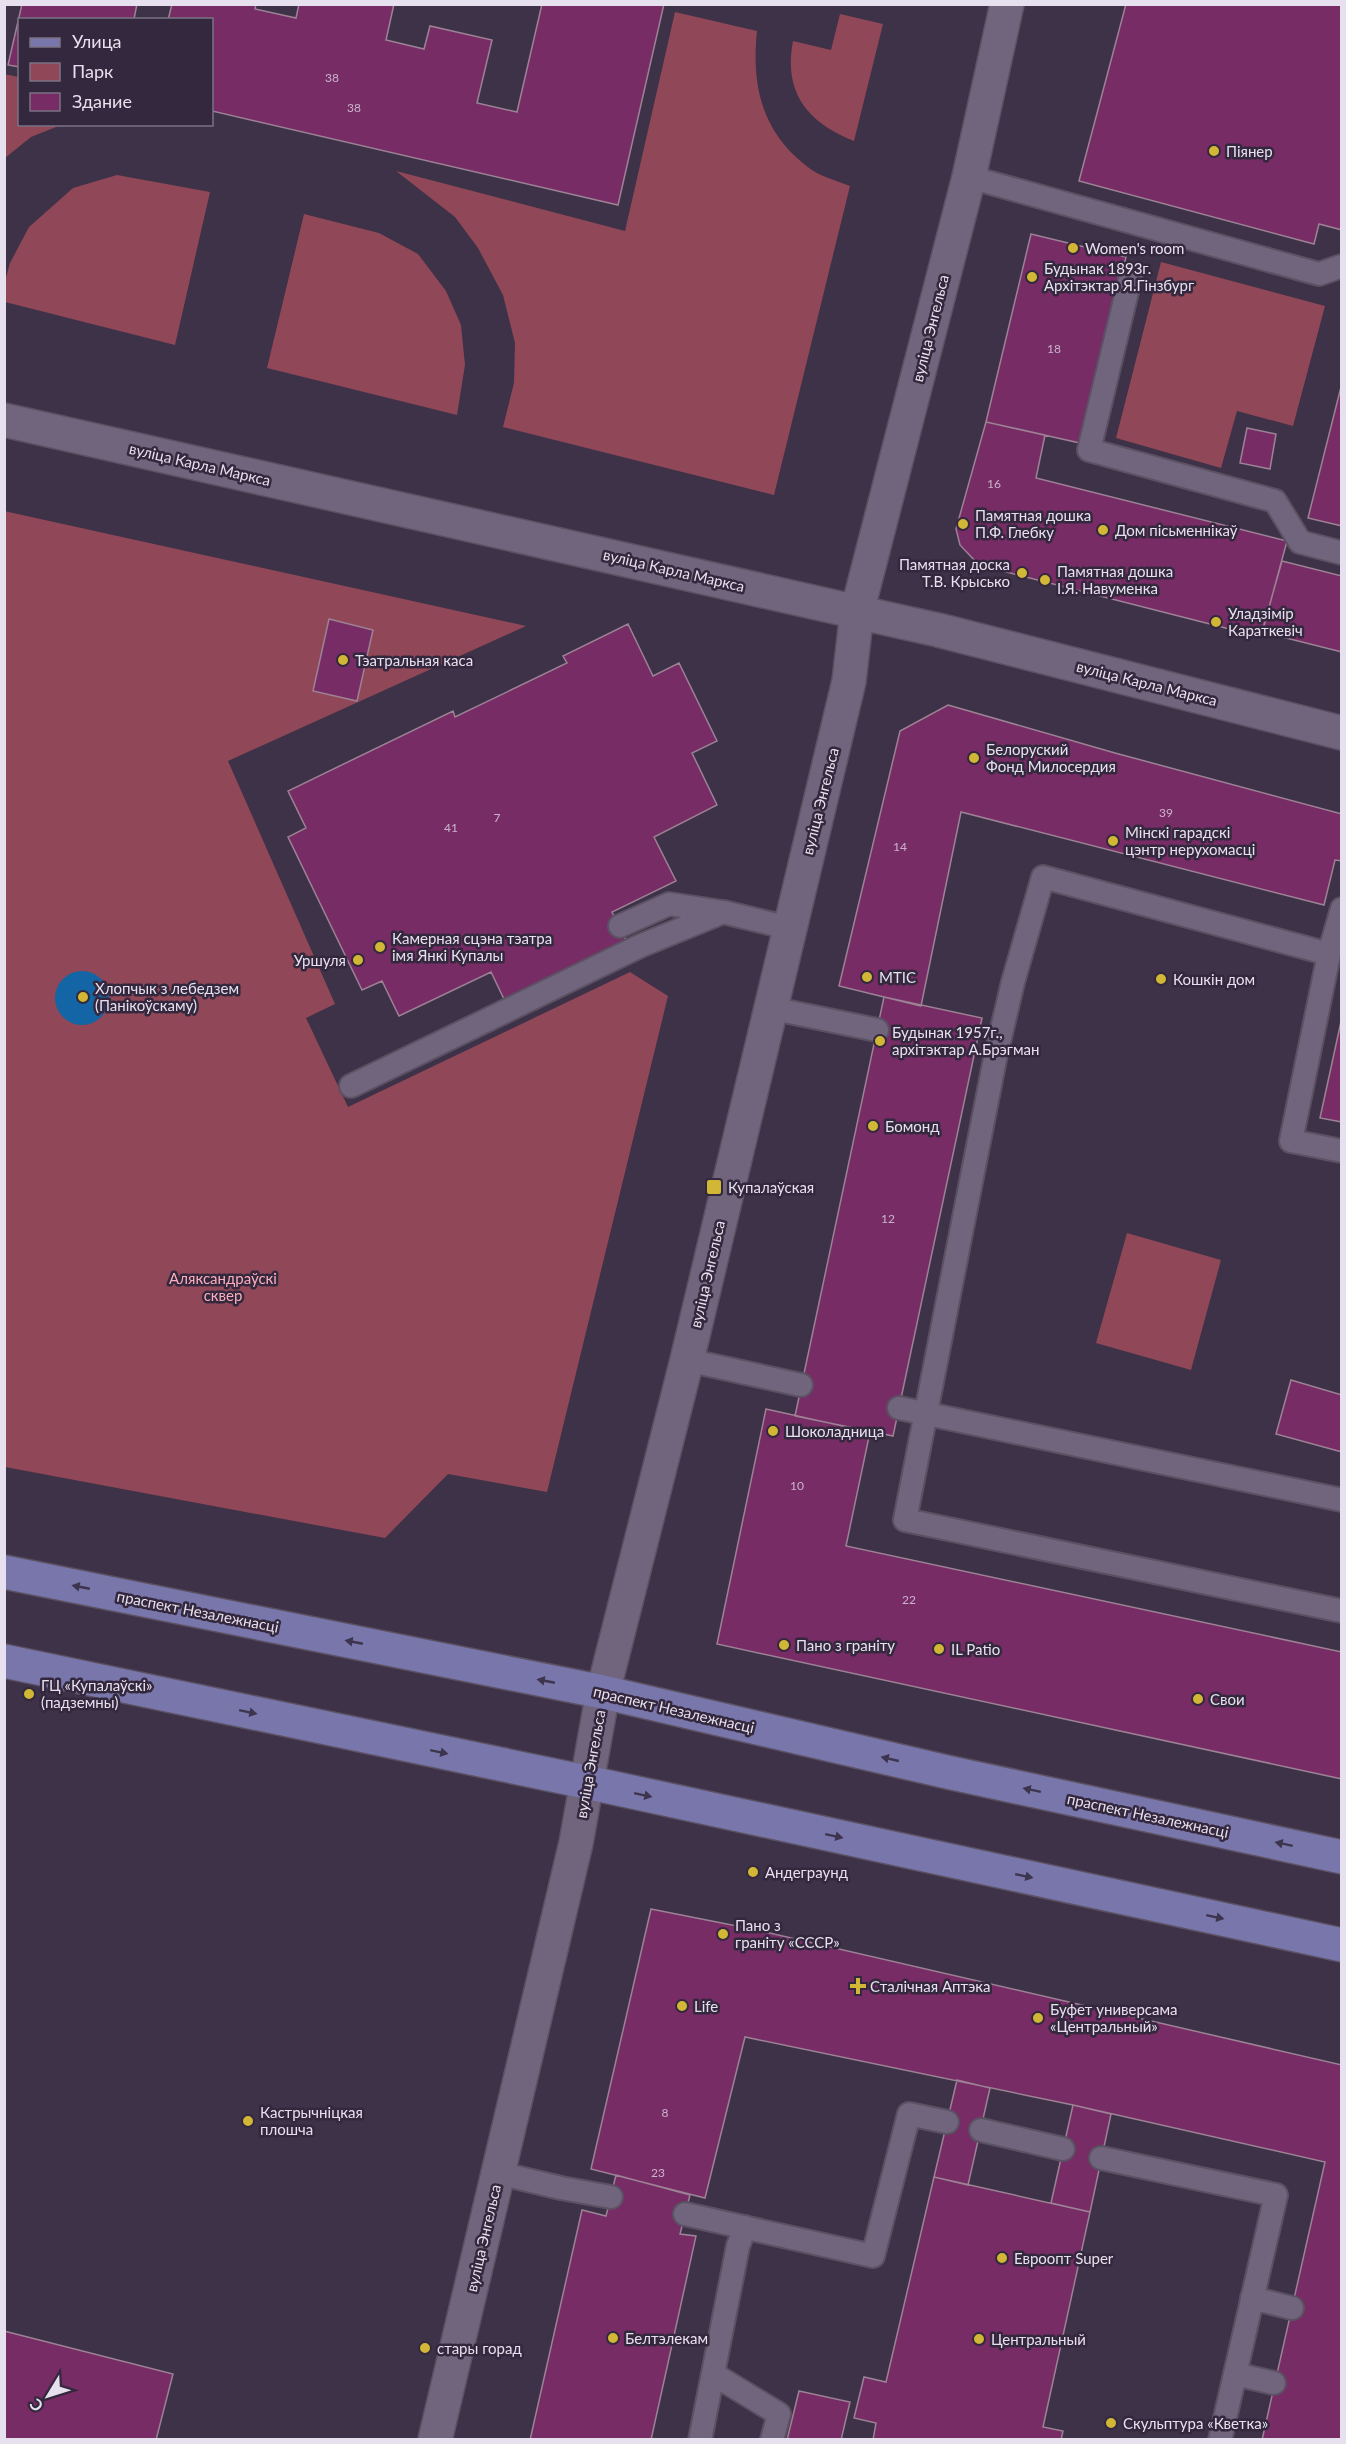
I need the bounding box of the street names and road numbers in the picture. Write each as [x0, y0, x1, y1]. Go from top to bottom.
street label: вуліца Энгельса [908, 273, 952, 383]
street label: вуліца Карла Маркса [128, 439, 272, 489]
street label: вуліца Карла Маркса [602, 545, 746, 595]
street label: вуліца Карла Маркса [1075, 657, 1219, 709]
street label: вуліца Энгельса [798, 746, 842, 856]
street label: вуліца Энгельса [686, 1218, 728, 1330]
street label: праспект Незалежнасці [116, 1586, 280, 1636]
street label: праспект Незалежнасці [592, 1682, 756, 1736]
street label: вуліца Энгельса [572, 1708, 608, 1820]
street label: праспект Незалежнасці [1066, 1789, 1230, 1841]
street label: вуліца Энгельса [462, 2182, 504, 2294]

